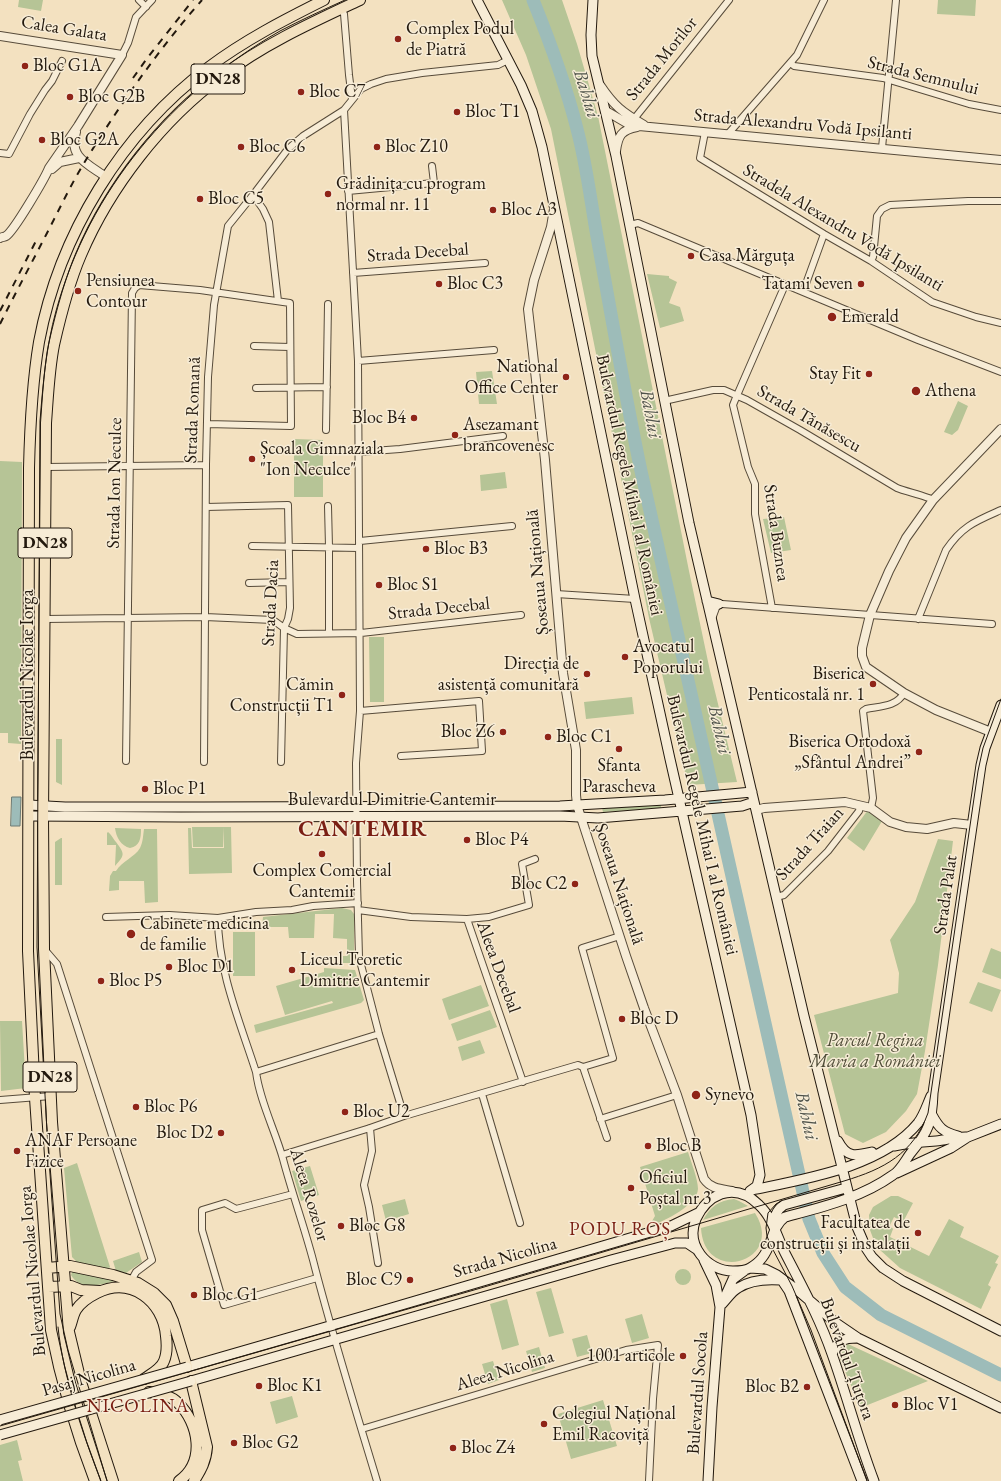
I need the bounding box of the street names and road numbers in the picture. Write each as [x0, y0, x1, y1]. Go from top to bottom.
street label: Calea Galata [19, 12, 109, 46]
street label: Strada Morilor [622, 13, 702, 105]
street label: Strada Semnului [865, 52, 981, 100]
road number: DN28 [191, 64, 245, 94]
street label: Strada Alexandru Vodă Ipsilanti [693, 105, 913, 145]
street label: Stradela Alexandru Vodă Ipsilanti [739, 159, 947, 297]
street label: Strada Decebal [366, 239, 470, 267]
street label: Bulevardul Regele Mihai I al României [591, 352, 667, 618]
street label: Strada Romană [180, 356, 206, 464]
street label: Strada Tănăsescu [753, 380, 865, 458]
street label: Strada Ion Neculce [103, 417, 127, 549]
street label: Strada Buznea [759, 483, 793, 583]
street label: Șoseaua Națională [522, 508, 554, 636]
road number: DN28 [18, 528, 72, 558]
street label: Strada Dacia [258, 559, 284, 647]
street label: Bulevardul Nicolae Iorga [17, 589, 39, 761]
street label: Strada Decebal [387, 593, 491, 625]
street label: Bulevardul Regele Mihai I al României [661, 693, 743, 957]
street label: Bulevardul Dimitrie Cantemir [288, 789, 496, 811]
street label: Strada Traian [771, 803, 849, 885]
street label: Șoseaua Națională [589, 821, 649, 947]
street label: Strada Palat [930, 854, 962, 936]
street label: Aleea Decebal [471, 918, 525, 1016]
road number: DN28 [23, 1062, 77, 1092]
street label: Aleea Rozelor [285, 1146, 333, 1244]
street label: Bulevardul Nicolae Iorga [15, 1185, 51, 1357]
street label: Strada Nicolina [451, 1233, 559, 1283]
street label: Bulevardul Țuțora [815, 1295, 879, 1423]
street label: Bulevardul Socola [683, 1331, 713, 1455]
street label: Aleea Nicolina [453, 1346, 557, 1396]
street label: Pasaj Nicolina [40, 1354, 138, 1402]

